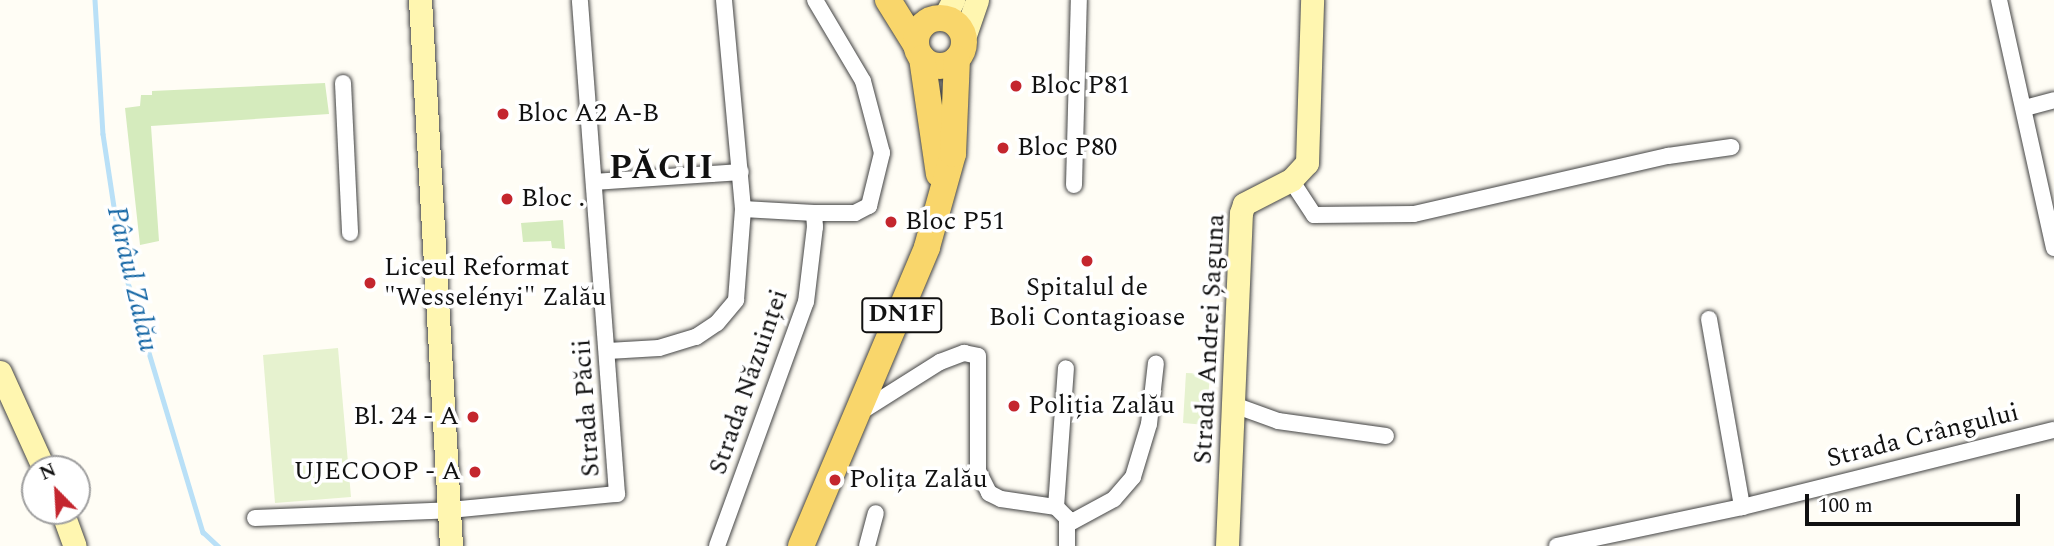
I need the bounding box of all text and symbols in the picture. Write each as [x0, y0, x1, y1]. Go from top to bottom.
place label: Bloc P81 [1030, 70, 1130, 102]
marker: Bloc P81 [1008, 78, 1024, 94]
place label: Bloc A2 A-B [517, 98, 659, 130]
marker: Bloc A2 A-B [495, 106, 511, 122]
place label: Bloc P80 [1017, 132, 1117, 164]
marker: Bloc P80 [995, 140, 1011, 156]
district label: PĂCII [610, 149, 714, 189]
place label: Bloc . [521, 183, 585, 215]
marker: Bloc . [499, 191, 515, 207]
water label: Pârâul Zalău [99, 203, 165, 355]
place label: Bloc P51 [905, 206, 1005, 238]
street label: Strada Andrei Șaguna [1188, 213, 1232, 465]
marker: Bloc P51 [883, 214, 899, 230]
place label: Liceul Reformat "Wesselényi" Zalău [384, 252, 606, 314]
marker: Spitalul de Boli Contagioase [1079, 253, 1095, 269]
place label: Spitalul de Boli Contagioase [989, 272, 1185, 334]
marker: Liceul Reformat "Wesselényi" Zalău [362, 275, 378, 291]
street label: Strada Năzuinței [703, 285, 795, 479]
road number: DN1F [860, 294, 944, 336]
street label: Strada Păcii [567, 338, 607, 478]
place label: Poliția Zalău [1028, 390, 1175, 422]
street label: Strada Crângului [1824, 397, 2022, 475]
marker: Poliția Zalău [1006, 398, 1022, 414]
place label: Bl. 24 - A [353, 401, 459, 433]
marker: Bl. 24 - A [465, 409, 481, 425]
north arrow [21, 455, 91, 525]
text: N [35, 456, 61, 489]
place label: UJECOOP - A [293, 456, 461, 488]
marker: UJECOOP - A [467, 464, 483, 480]
place label: Polița Zalău [849, 464, 988, 496]
marker: Polița Zalău [827, 472, 843, 488]
scale bar [1809, 480, 2024, 524]
text: 100 m [1818, 490, 1873, 522]

